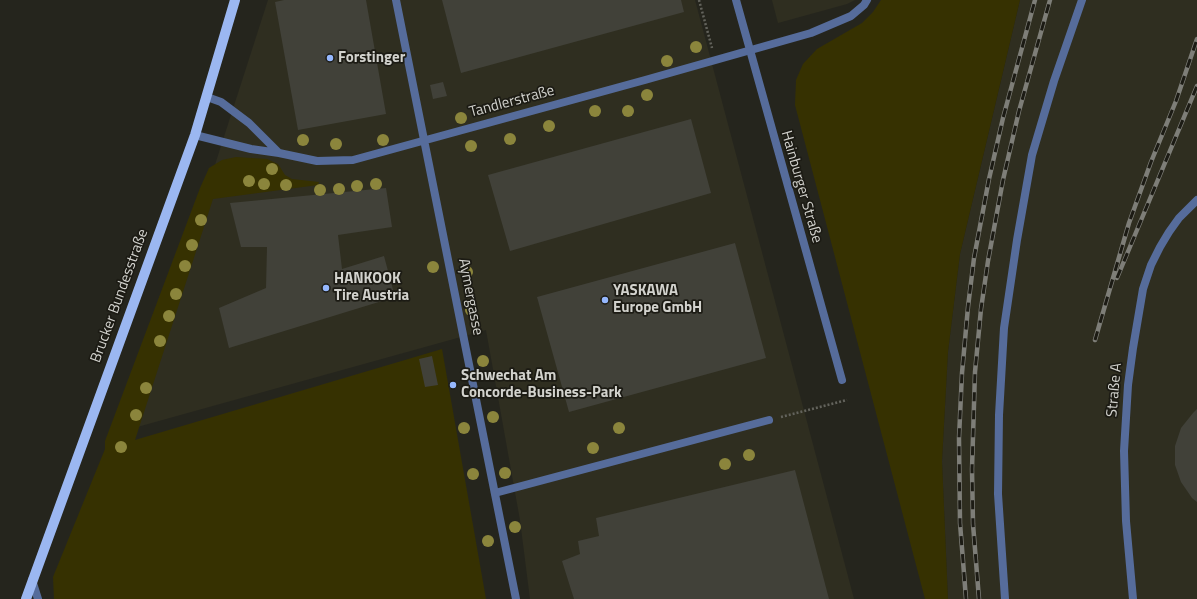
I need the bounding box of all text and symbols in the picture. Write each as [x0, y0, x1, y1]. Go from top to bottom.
place label: Forstinger [338, 49, 405, 67]
marker: Forstinger [325, 53, 335, 63]
street label: Tandlerstraße [467, 82, 557, 122]
street label: Hainburger Straße [776, 129, 826, 245]
street label: Brucker Bundesstraße [87, 227, 153, 365]
street label: Aymergasse [454, 257, 486, 337]
place label: HANKOOK Tire Austria [334, 270, 409, 305]
place label: YASKAWA Europe GmbH [613, 282, 702, 317]
marker: HANKOOK Tire Austria [321, 283, 331, 293]
marker: YASKAWA Europe GmbH [600, 295, 610, 305]
street label: Straße A [1104, 362, 1126, 418]
place label: Schwechat Am Concorde-Business-Park [461, 367, 622, 402]
marker: Schwechat Am Concorde-Business-Park [448, 380, 458, 390]

